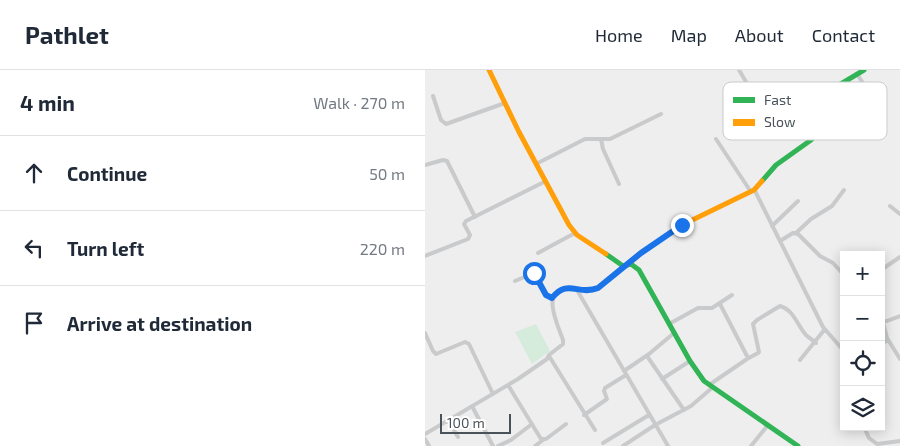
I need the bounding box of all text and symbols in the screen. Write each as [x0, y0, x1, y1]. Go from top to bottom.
text: Pathlet [25, 20, 109, 49]
text: Home [595, 24, 643, 46]
text: Map [671, 24, 707, 46]
text: About [735, 24, 784, 46]
text: Contact [812, 24, 875, 46]
legend [723, 82, 887, 140]
text: 4 min [20, 90, 75, 115]
text: Fast [764, 91, 791, 108]
text: Walk · 270 m [313, 93, 405, 112]
text: Slow [764, 113, 796, 130]
icon: ahead [20, 159, 48, 187]
text: Continue [67, 162, 147, 185]
text: 50 m [369, 164, 405, 183]
route end [671, 214, 694, 237]
icon: left [20, 234, 48, 262]
text: Turn left [67, 237, 144, 260]
text: 220 m [360, 239, 405, 258]
map controls [840, 251, 885, 431]
button: + [840, 251, 885, 296]
route start [523, 262, 546, 285]
button: − [840, 296, 885, 341]
icon: arrive [20, 309, 48, 337]
text: Arrive at destination [67, 312, 252, 335]
button: locate [840, 341, 885, 386]
button: layers [840, 386, 885, 431]
scale bar [440, 411, 511, 434]
text: 100 m [447, 414, 485, 431]

